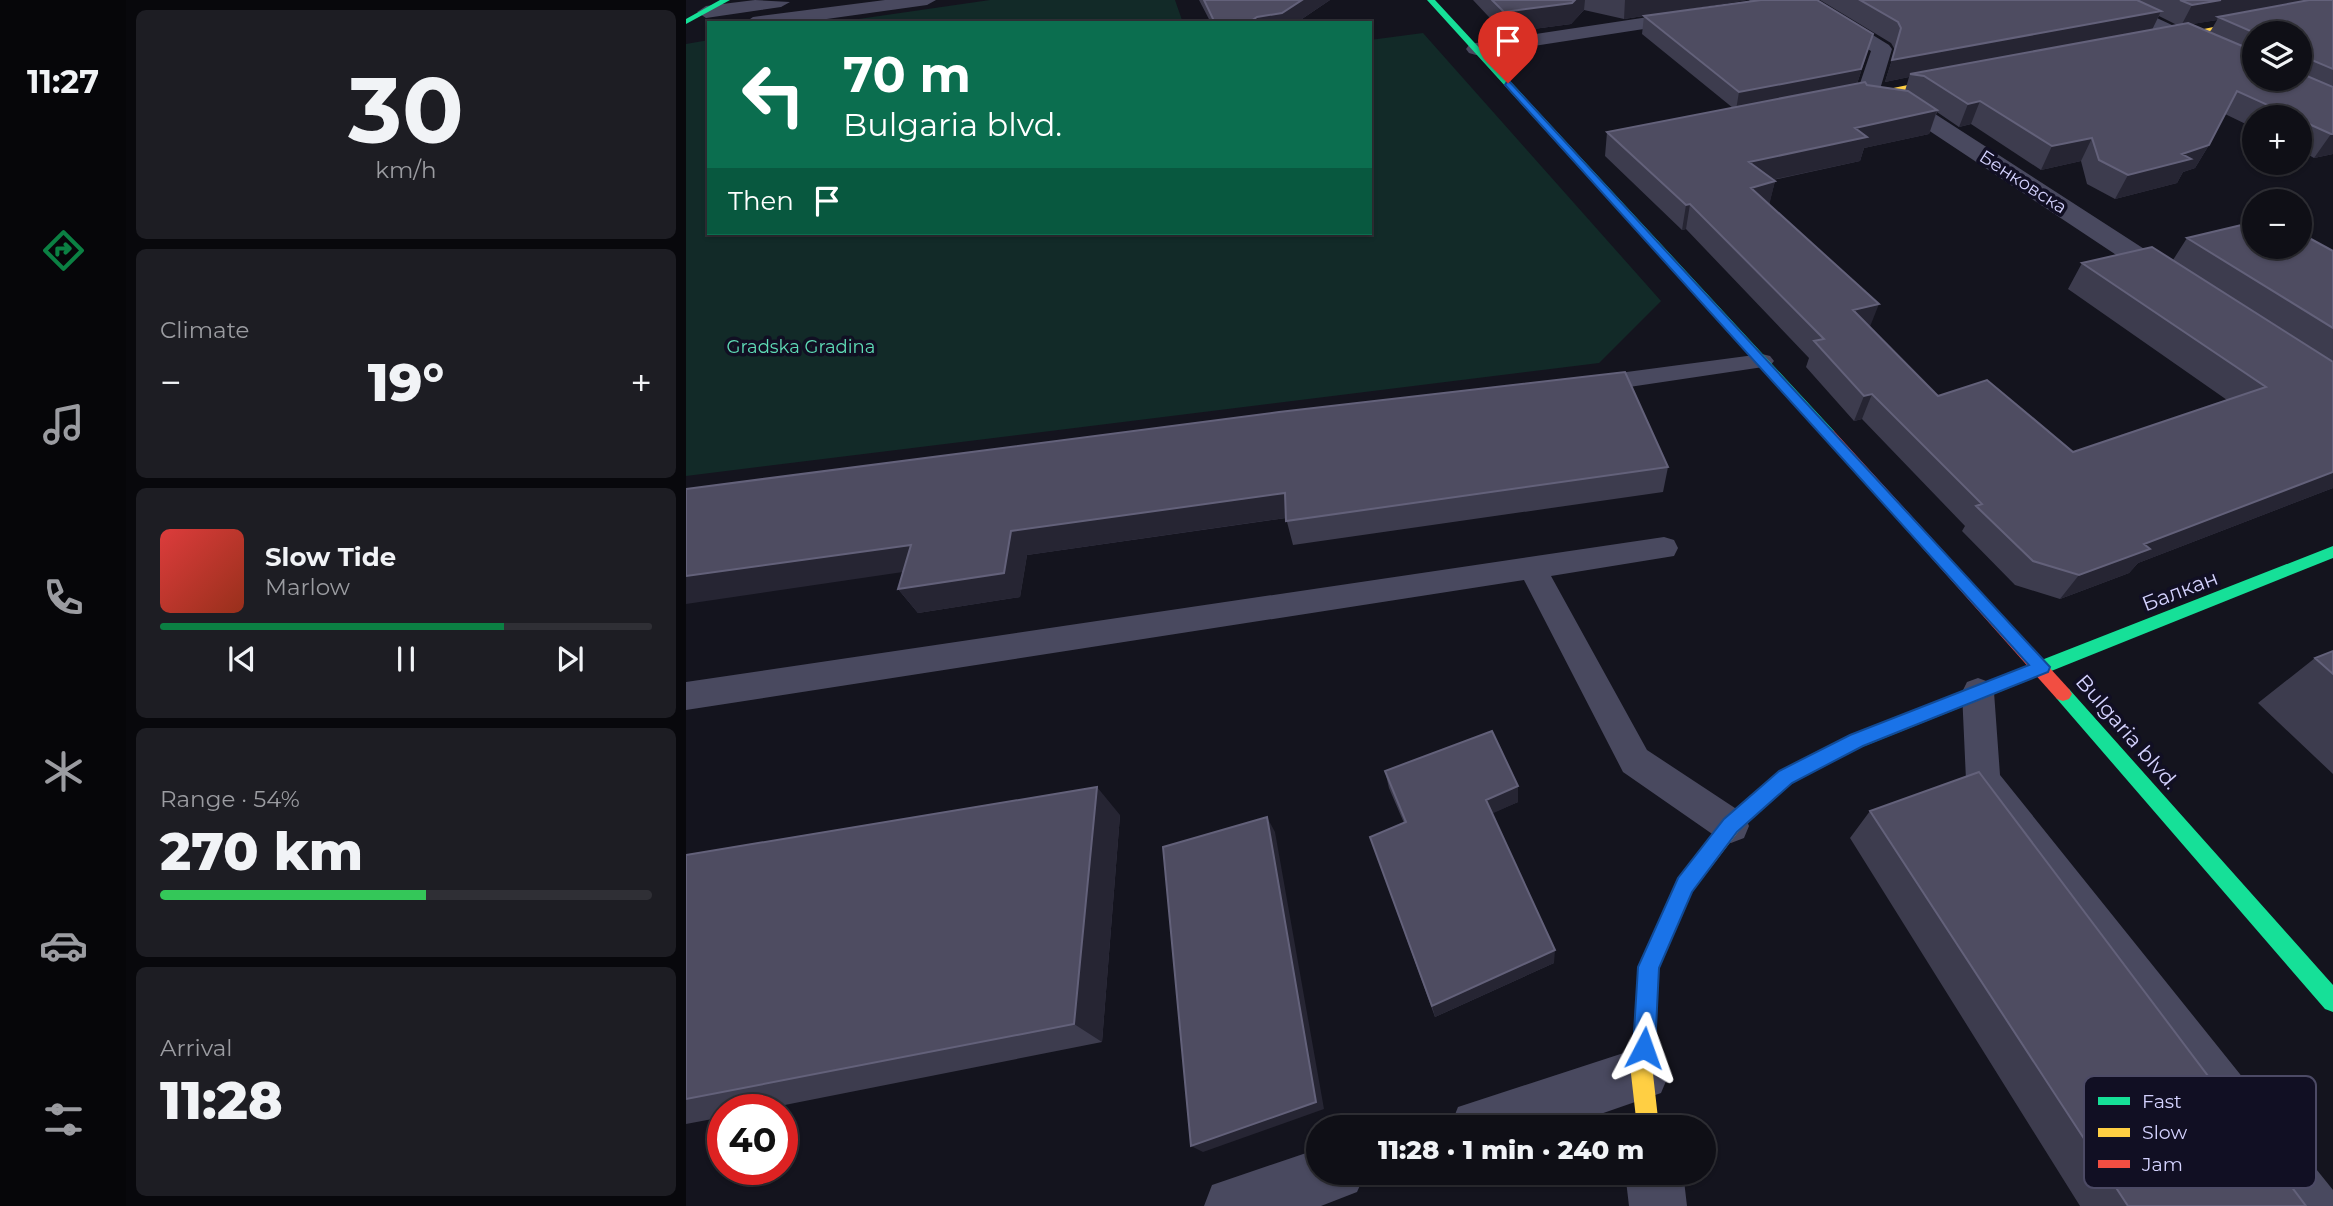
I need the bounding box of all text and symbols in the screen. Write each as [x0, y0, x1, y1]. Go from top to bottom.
pin [1478, 11, 1538, 83]
map controls [2242, 21, 2312, 259]
button: layers [2242, 21, 2312, 91]
icon: arrive [1489, 22, 1527, 60]
text: 70 m [843, 45, 971, 104]
icon: left [728, 49, 819, 140]
text: 30 [348, 55, 464, 166]
text: 11:27 [27, 62, 99, 101]
text: Bulgaria blvd. [843, 105, 1062, 144]
button: + [2242, 105, 2312, 175]
street label: Бенковска [1975, 146, 2071, 218]
text: km/h [375, 156, 437, 184]
icon: arrive [808, 182, 846, 220]
text: Then [728, 185, 794, 217]
button: − [2242, 189, 2312, 259]
icon: directions [39, 226, 88, 275]
text: Climate [160, 316, 249, 344]
park label: Gradska Gradina [727, 336, 875, 358]
text: 19° [368, 351, 444, 414]
text: − [160, 359, 182, 406]
text: + [630, 359, 652, 406]
icon: music [39, 400, 88, 449]
text: Slow Tide [265, 541, 396, 573]
street label: Балкан [2138, 565, 2221, 616]
icon: phone [39, 573, 88, 622]
text: Marlow [265, 573, 350, 601]
icon: previous [223, 640, 261, 678]
icon: pause [387, 640, 425, 678]
icon: next [551, 640, 589, 678]
street label: Bulgaria blvd. [2071, 669, 2184, 794]
icon: climate [39, 747, 88, 796]
text: Range · 54% [160, 785, 300, 813]
text: 270 km [160, 820, 363, 883]
icon: car [39, 921, 88, 970]
position arrow [1607, 1011, 1681, 1085]
text: Arrival [160, 1034, 233, 1062]
text: 11:28 [160, 1069, 283, 1132]
legend [2084, 1076, 2316, 1188]
text: Fast [2142, 1090, 2182, 1113]
speed limit sign: 40 [707, 1094, 798, 1185]
icon: filters [39, 1095, 88, 1144]
text: Slow [2142, 1121, 2187, 1144]
text: 11:28 · 1 min · 240 m [1378, 1134, 1644, 1166]
text: Jam [2141, 1153, 2183, 1176]

